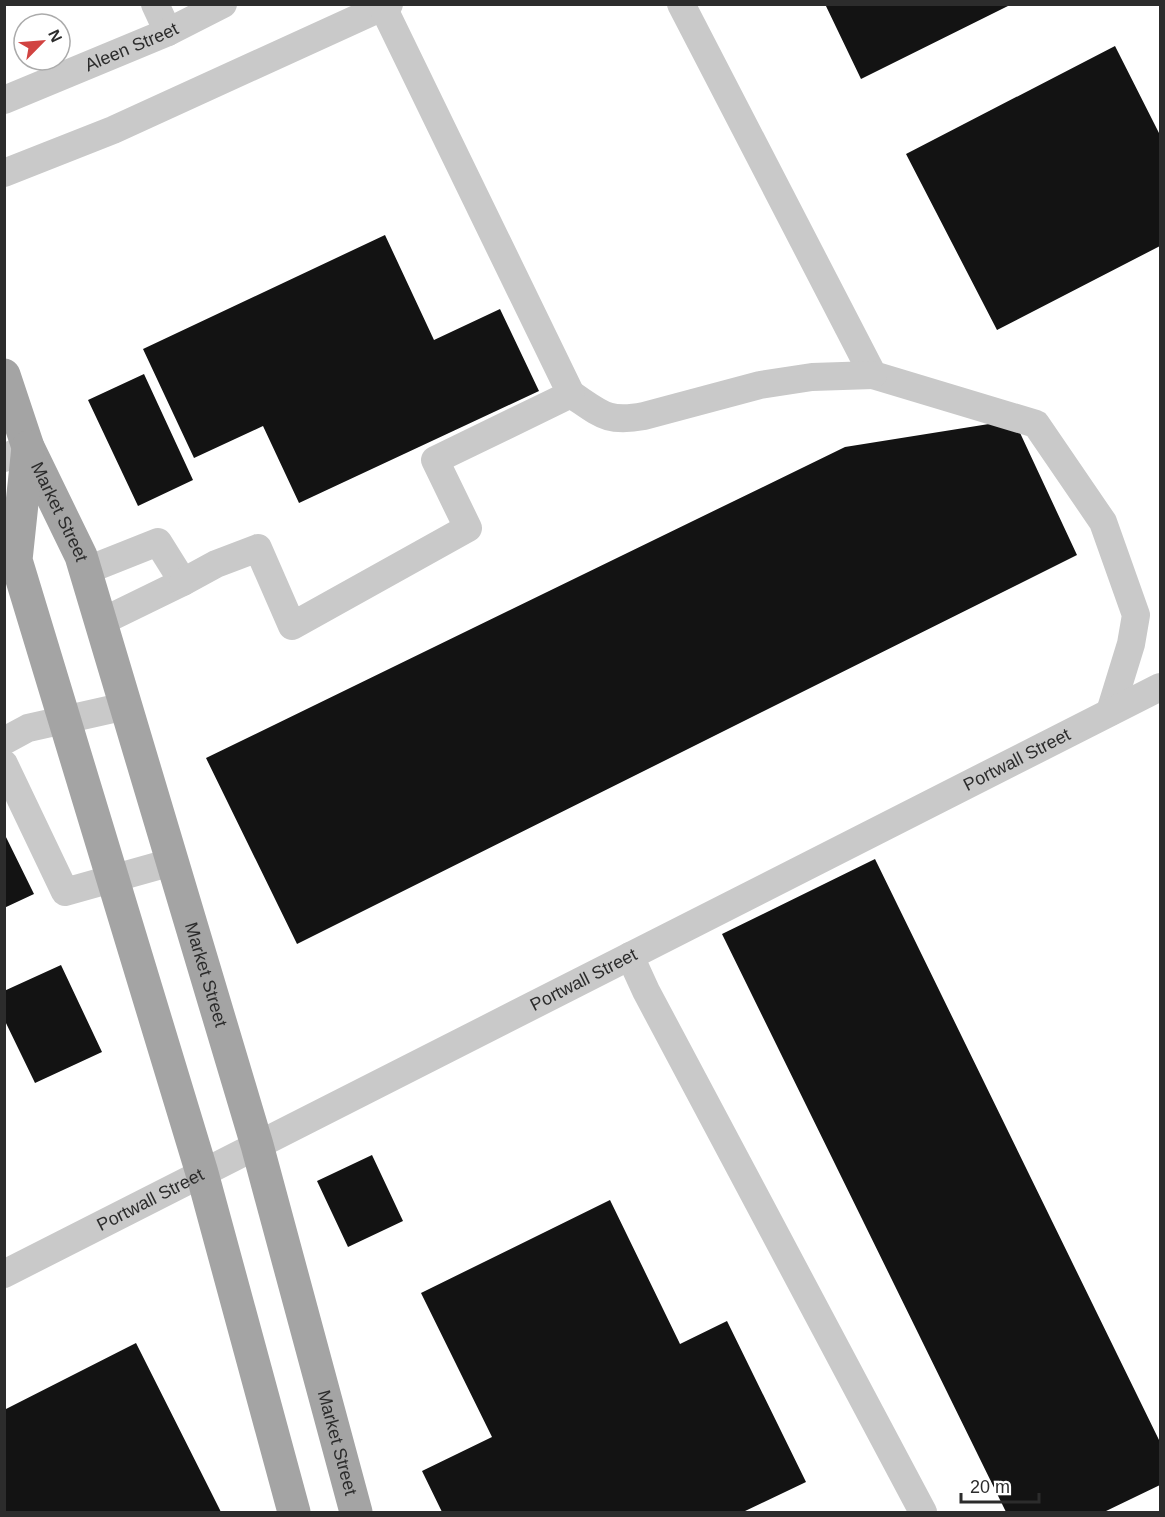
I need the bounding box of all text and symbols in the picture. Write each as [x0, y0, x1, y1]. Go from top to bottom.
north arrow [12, 12, 72, 72]
street label: Aleen Street [82, 19, 181, 75]
text: N [45, 27, 65, 45]
street label: Market Street [27, 459, 92, 564]
street label: Portwall Street [960, 724, 1074, 795]
street label: Market Street [181, 920, 231, 1029]
street label: Portwall Street [527, 944, 640, 1015]
street label: Portwall Street [93, 1164, 207, 1235]
street label: Market Street [314, 1388, 361, 1497]
scale bar [961, 1466, 1039, 1504]
text: 20 m [970, 1477, 1010, 1497]

